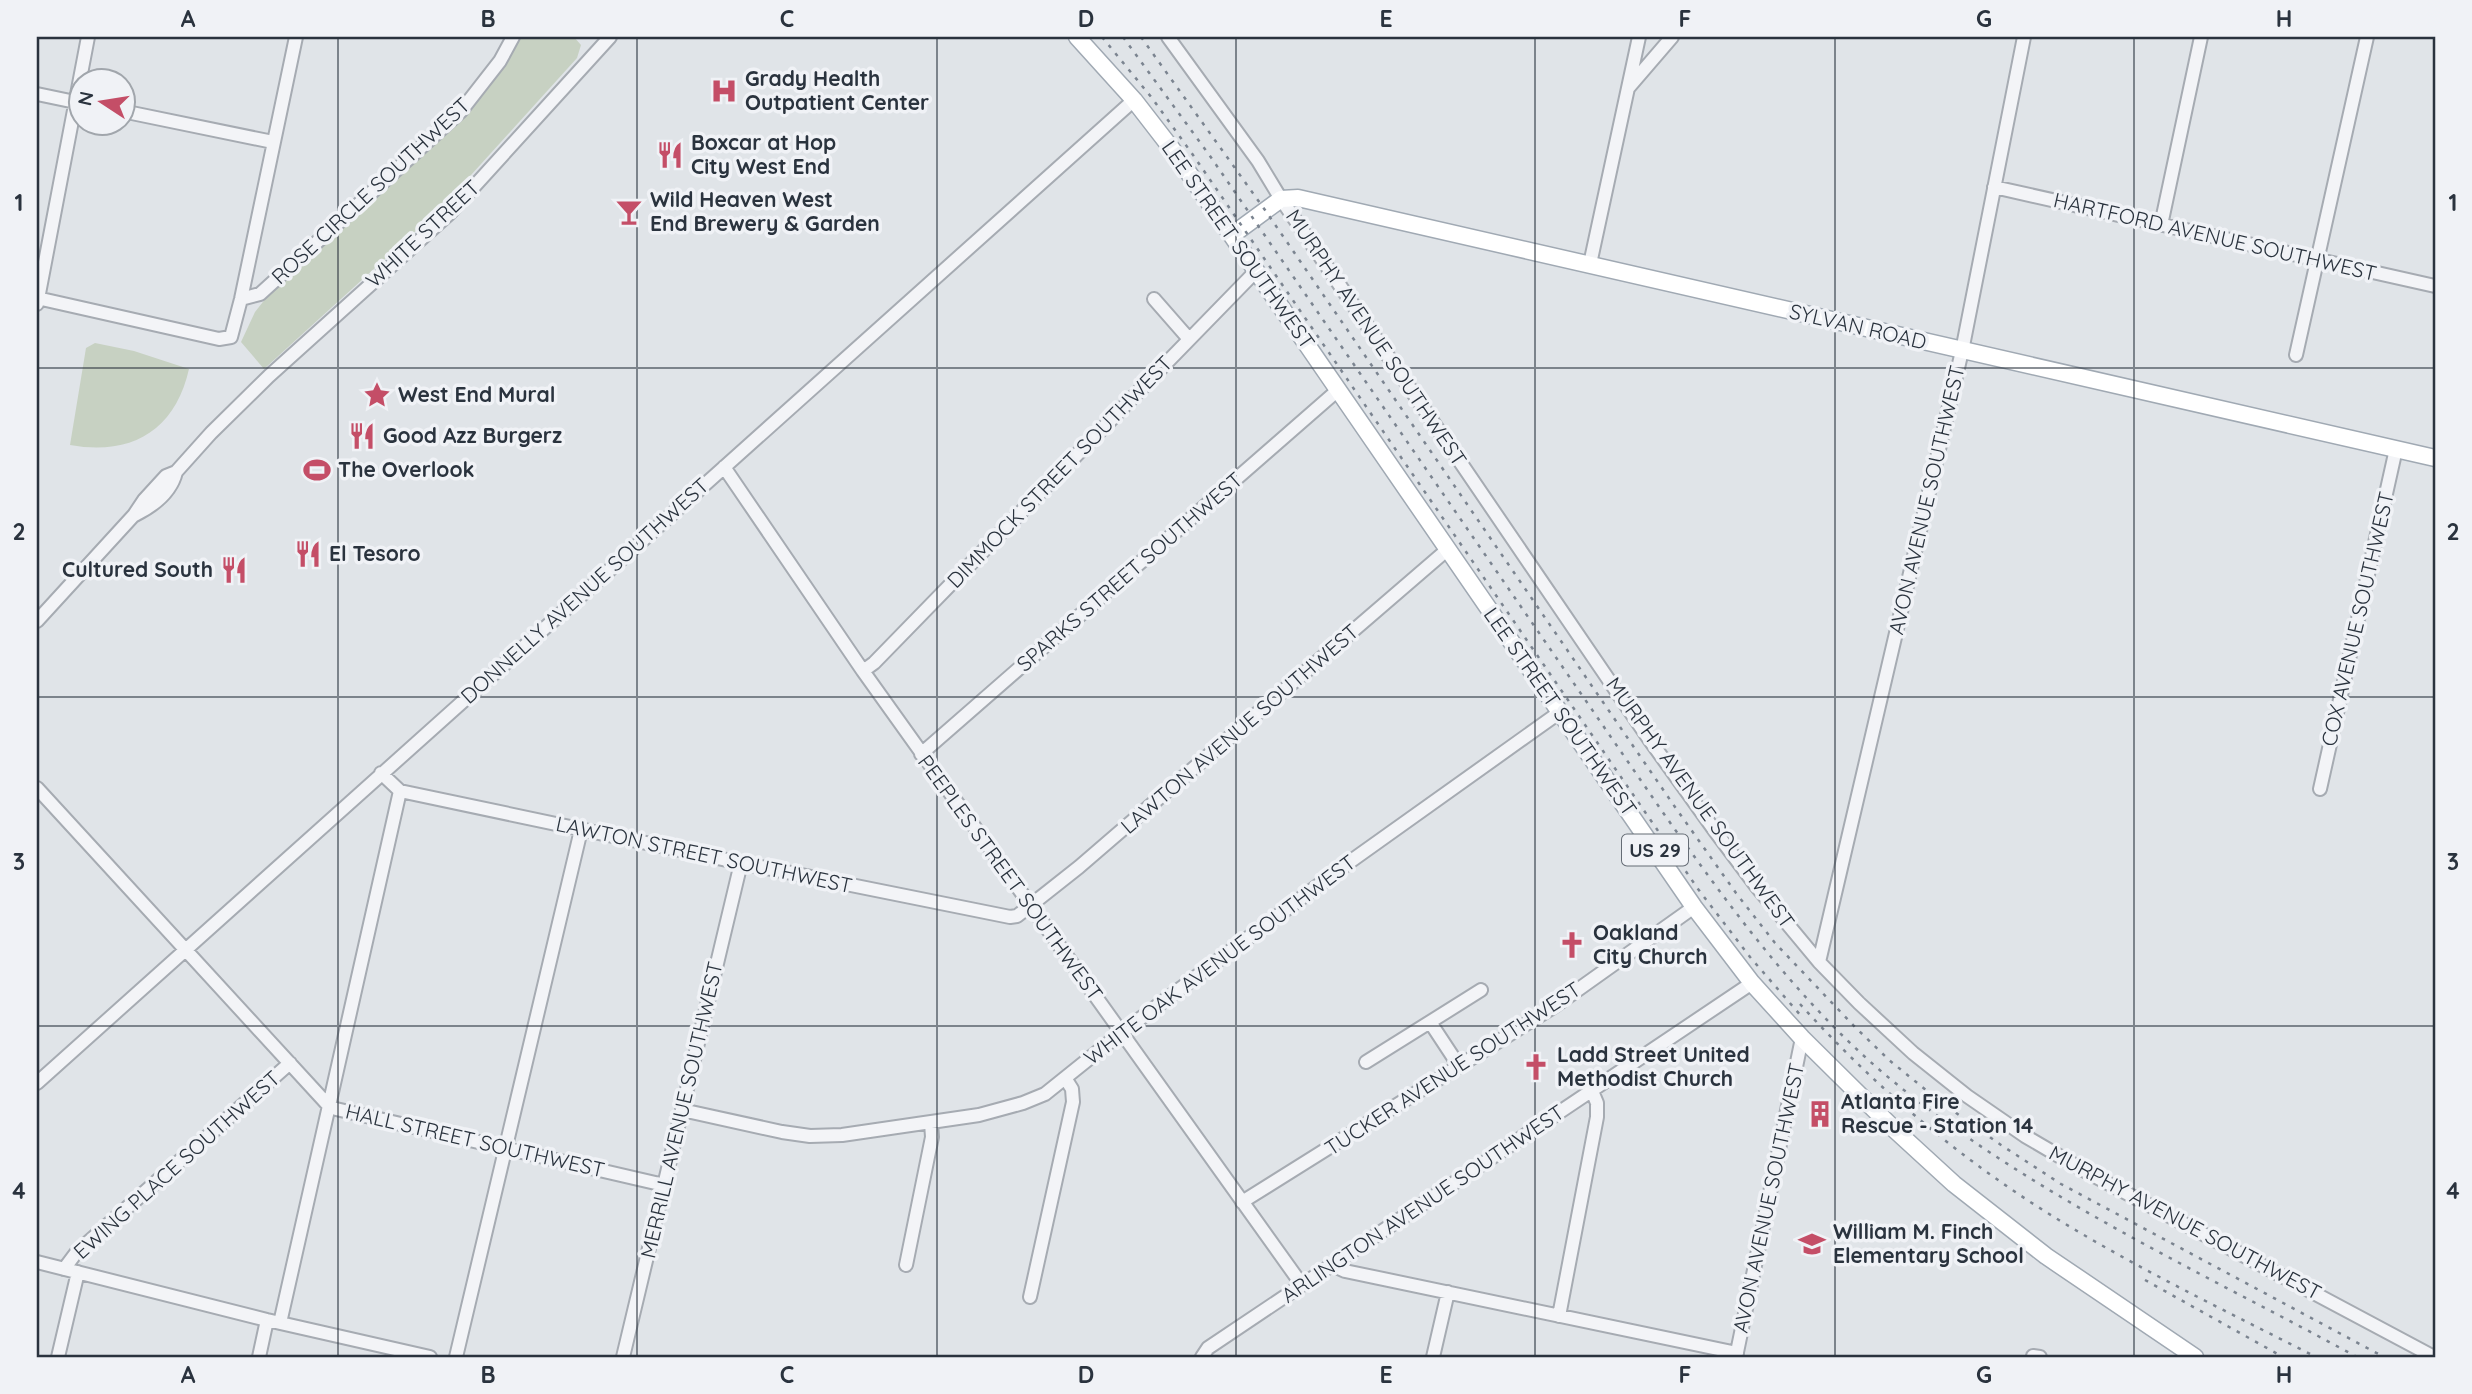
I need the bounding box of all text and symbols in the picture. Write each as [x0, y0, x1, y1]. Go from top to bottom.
text: A [181, 4, 196, 33]
text: B [480, 4, 496, 33]
text: C [780, 4, 794, 33]
text: D [1078, 4, 1094, 33]
text: E [1379, 4, 1393, 33]
text: F [1679, 4, 1691, 33]
text: G [1976, 4, 1992, 33]
text: H [2276, 4, 2292, 33]
place label: Grady Health Outpatient Center [745, 65, 929, 115]
north arrow [66, 66, 136, 136]
hospital icon: Grady Health Outpatient Center [709, 76, 739, 106]
text: N [72, 89, 99, 108]
street label: ROSE CIRCLE SOUTHWEST [266, 91, 475, 289]
place label: Boxcar at Hop City West End [691, 129, 836, 179]
street label: LEE STREET SOUTHWEST [1157, 135, 1321, 354]
restaurant icon: Boxcar at Hop City West End [655, 140, 685, 170]
street label: WHITE STREET [360, 174, 485, 293]
place label: Wild Heaven West End Brewery & Garden [650, 186, 880, 236]
street label: HARTFORD AVENUE SOUTHWEST [2051, 186, 2379, 286]
text: 1 [15, 188, 23, 217]
text: 1 [2449, 188, 2457, 217]
bar icon: Wild Heaven West End Brewery & Garden [614, 197, 644, 227]
street label: MURPHY AVENUE SOUTHWEST [1281, 204, 1473, 471]
street label: SYLVAN ROAD [1787, 298, 1929, 354]
street label: DIMMOCK STREET SOUTHWEST [941, 350, 1177, 593]
street label: AVON AVENUE SOUTHWEST [1882, 363, 1970, 637]
place icon: West End Mural [362, 380, 392, 410]
place label: West End Mural [398, 381, 555, 407]
restaurant icon: Good Azz Burgerz [347, 421, 377, 451]
place label: Good Azz Burgerz [383, 422, 562, 448]
sports icon: The Overlook [302, 455, 332, 485]
place label: The Overlook [338, 456, 475, 482]
street label: SPARKS STREET SOUTHWEST [1011, 466, 1248, 676]
street label: DONNELLY AVENUE SOUTHWEST [455, 472, 714, 709]
street label: COX AVENUE SOUTHWEST [2315, 489, 2399, 749]
text: 2 [12, 517, 26, 546]
text: 2 [2446, 517, 2460, 546]
restaurant icon: El Tesoro [293, 539, 323, 569]
place label: El Tesoro [329, 540, 421, 566]
restaurant icon: Cultured South [219, 555, 249, 585]
place label: Cultured South [62, 556, 213, 582]
street label: LEE STREET SOUTHWEST [1479, 602, 1643, 821]
street label: LAWTON AVENUE SOUTHWEST [1115, 618, 1364, 839]
street label: MURPHY AVENUE SOUTHWEST [1601, 672, 1801, 933]
street label: PEEPLES STREET SOUTHWEST [913, 749, 1109, 1005]
street label: LAWTON STREET SOUTHWEST [554, 810, 855, 898]
road number: US 29 [1622, 834, 1688, 866]
text: 3 [13, 847, 25, 876]
text: 3 [2447, 847, 2459, 876]
street label: WHITE OAK AVENUE SOUTHWEST [1078, 849, 1360, 1070]
place label: Oakland City Church [1593, 919, 1708, 969]
church icon: Oakland City Church [1557, 930, 1587, 960]
street label: MERRILL AVENUE SOUTHWEST [634, 959, 728, 1261]
street label: TUCKER AVENUE SOUTHWEST [1320, 976, 1585, 1161]
place label: Ladd Street United Methodist Church [1557, 1041, 1750, 1091]
church icon: Ladd Street United Methodist Church [1521, 1052, 1551, 1082]
street label: AVON AVENUE SOUTHWEST [1727, 1060, 1809, 1335]
street label: EWING PLACE SOUTHWEST [68, 1065, 285, 1264]
place label: Atlanta Fire Rescue - Station 14 [1841, 1088, 2033, 1138]
street label: HALL STREET SOUTHWEST [343, 1098, 607, 1182]
street label: ARLINGTON AVENUE SOUTHWEST [1276, 1099, 1569, 1308]
building icon: Atlanta Fire Rescue - Station 14 [1805, 1099, 1835, 1129]
street label: MURPHY AVENUE SOUTHWEST [2045, 1139, 2326, 1305]
text: 4 [12, 1176, 26, 1205]
text: 4 [2446, 1176, 2460, 1205]
place label: William M. Finch Elementary School [1833, 1218, 2024, 1268]
school or university icon: William M. Finch Elementary School [1797, 1229, 1827, 1259]
text: A [181, 1360, 196, 1389]
text: B [480, 1360, 496, 1389]
text: C [780, 1360, 794, 1389]
text: D [1078, 1360, 1094, 1389]
text: E [1379, 1360, 1393, 1389]
text: F [1679, 1360, 1691, 1389]
text: G [1976, 1360, 1992, 1389]
text: H [2276, 1360, 2292, 1389]

